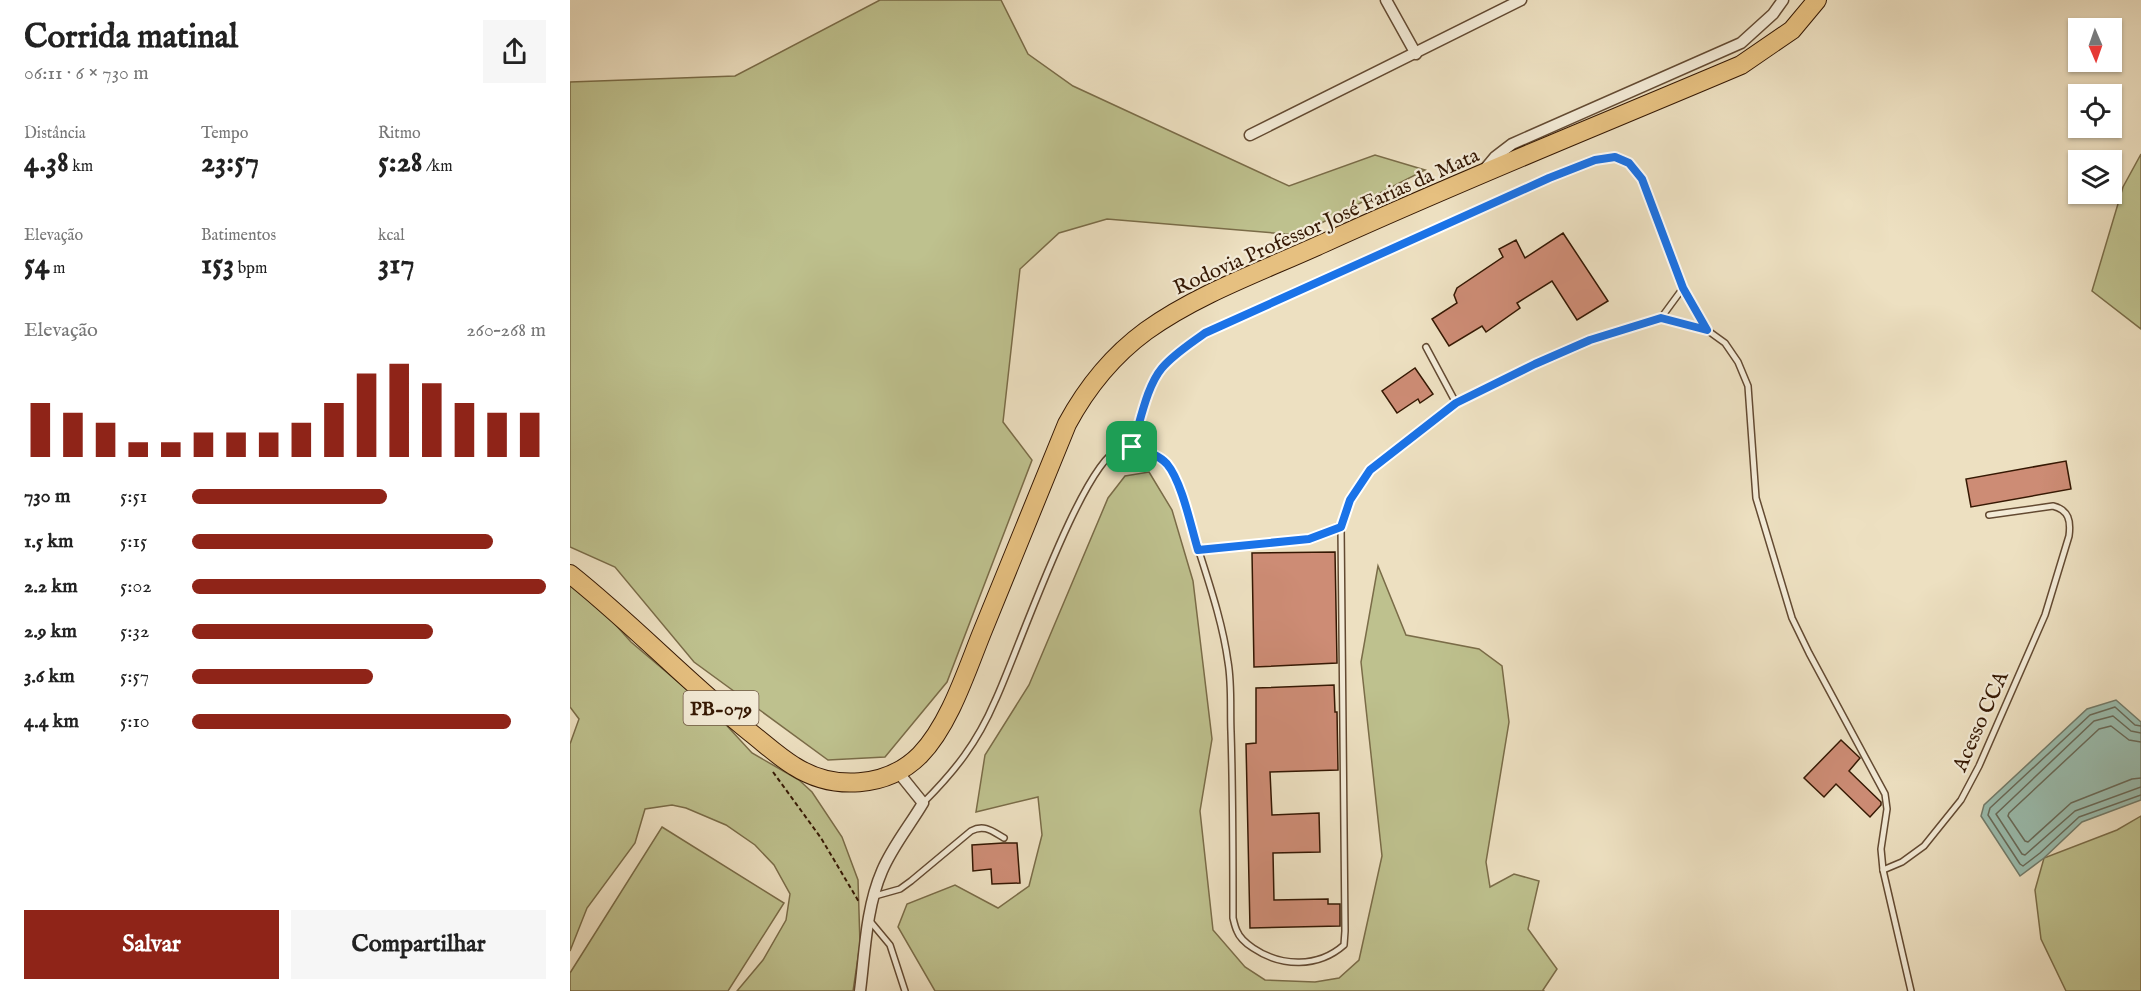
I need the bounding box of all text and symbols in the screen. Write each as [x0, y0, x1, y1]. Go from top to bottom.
text: Corrida matinal [24, 17, 238, 59]
north arrow [2068, 18, 2122, 72]
map controls [2068, 18, 2122, 204]
button: share [483, 20, 546, 83]
text: 06:11 · 6 × 730 m [24, 61, 149, 86]
button: locate [2068, 84, 2122, 138]
text: Distância [24, 124, 86, 144]
text: Tempo [201, 124, 248, 144]
text: Ritmo [378, 124, 421, 144]
street label: Rodovia Professor José Farias da Mata [1169, 142, 1485, 302]
text: 4.38 [24, 144, 69, 182]
text: 23:57 [201, 144, 259, 182]
text: 5:28 [378, 144, 423, 182]
button: layers [2068, 150, 2122, 204]
text: km [69, 157, 93, 177]
text: /km [423, 157, 453, 177]
text: Elevação [24, 226, 83, 246]
text: Batimentos [201, 226, 276, 246]
text: kcal [378, 226, 405, 246]
text: 54 [24, 246, 49, 284]
text: 153 [201, 246, 234, 284]
text: 317 [378, 246, 414, 284]
text: m [49, 259, 65, 279]
text: bpm [234, 259, 267, 279]
text: Elevação [24, 318, 98, 343]
text: 260–268 m [466, 318, 546, 343]
pin [1106, 421, 1157, 472]
icon: arrive [1115, 430, 1148, 463]
text: 730 m [24, 484, 70, 509]
text: 5:51 [120, 484, 147, 509]
text: 1.5 km [24, 529, 74, 554]
text: 5:15 [120, 529, 147, 554]
text: 2.2 km [24, 574, 78, 599]
text: 5:02 [120, 574, 152, 599]
text: 2.9 km [24, 619, 77, 644]
text: 5:32 [120, 619, 149, 644]
text: 3.6 km [24, 664, 75, 689]
text: 5:57 [120, 664, 149, 689]
street label: Acesso CCA [1947, 666, 2016, 777]
road number: PB-079 [684, 691, 758, 725]
text: 4.4 km [24, 709, 79, 734]
text: 5:10 [120, 709, 150, 734]
button: Salvar [24, 910, 279, 979]
button: Compartilhar [291, 910, 546, 979]

